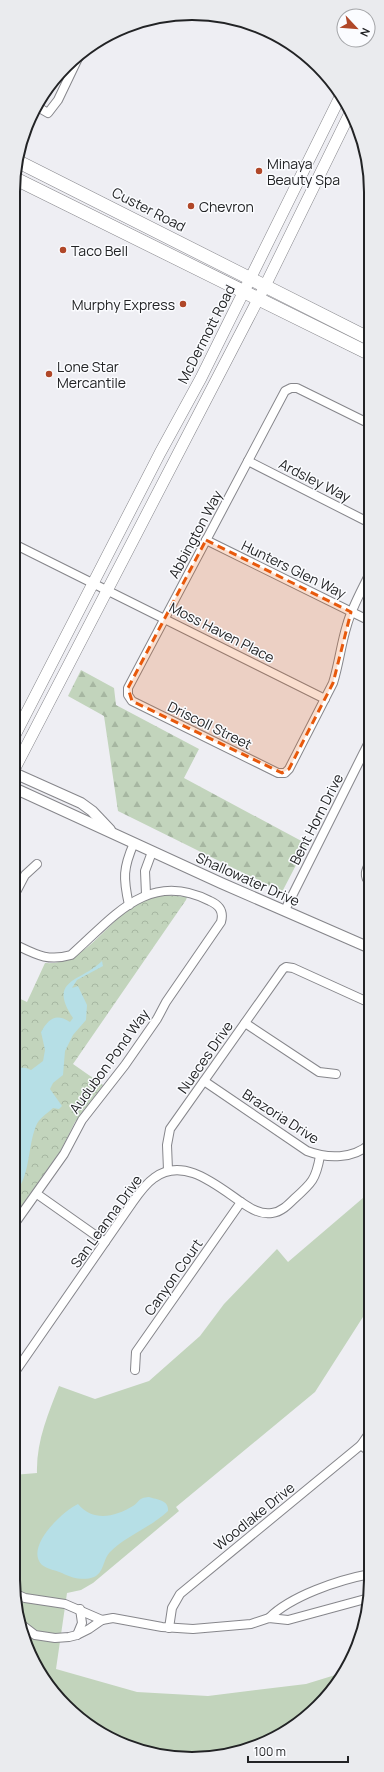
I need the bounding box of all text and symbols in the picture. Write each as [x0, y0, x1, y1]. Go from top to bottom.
north arrow [336, 8, 376, 48]
text: N [357, 26, 374, 40]
place label: Minaya Beauty Spa [267, 154, 340, 189]
marker: Minaya Beauty Spa [254, 166, 264, 176]
street label: Custer Road [109, 182, 189, 236]
place label: Chevron [199, 197, 254, 216]
marker: Chevron [186, 201, 196, 211]
place label: Taco Bell [71, 241, 128, 260]
marker: Taco Bell [58, 245, 68, 255]
street label: McDermott Road [173, 281, 239, 387]
place label: Murphy Express [72, 295, 175, 314]
marker: Murphy Express [178, 299, 188, 309]
place label: Lone Star Mercantile [57, 357, 126, 392]
marker: Lone Star Mercantile [44, 369, 54, 379]
street label: Ardsley Way [276, 454, 355, 506]
street label: Abbington Way [164, 486, 227, 581]
street label: Hunters Glen Way [239, 535, 350, 603]
street label: Moss Haven Place [166, 597, 278, 667]
street label: Driscoll Street [165, 696, 256, 754]
street label: Bent Horn Drive [285, 770, 347, 868]
street label: Shallowater Drive [193, 848, 303, 910]
street label: Audubon Pond Way [65, 1004, 154, 1117]
street label: Nueces Drive [173, 1017, 237, 1097]
street label: Brazoria Drive [239, 1084, 323, 1148]
street label: San Leanna Drive [66, 1171, 146, 1271]
street label: Canyon Court [140, 1235, 207, 1319]
street label: Woodlake Drive [210, 1478, 298, 1554]
scale bar [248, 1738, 348, 1764]
text: 100 m [254, 1743, 286, 1760]

